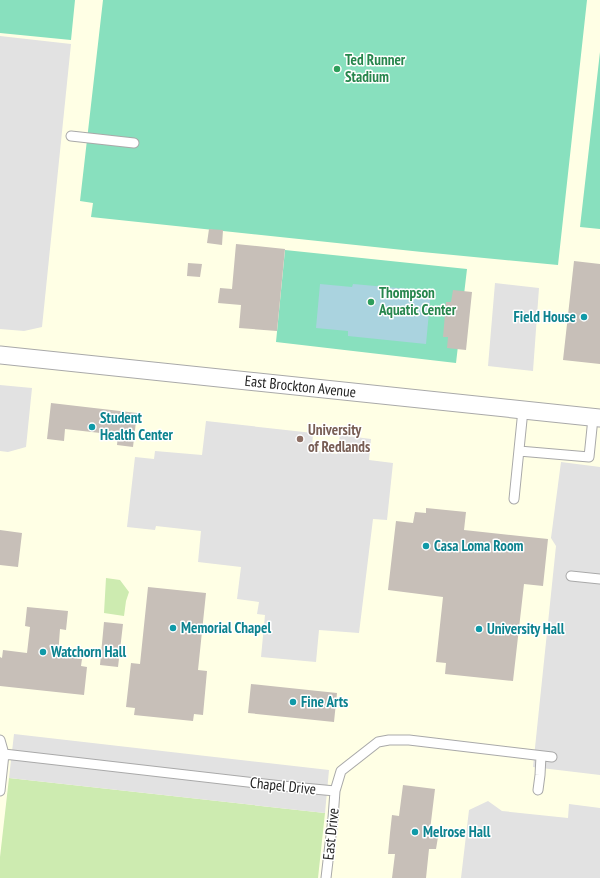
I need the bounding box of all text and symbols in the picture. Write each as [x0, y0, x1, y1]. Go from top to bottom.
place label: Ted Runner Stadium [345, 50, 406, 86]
marker: Ted Runner Stadium [332, 64, 342, 74]
place label: Thompson Aquatic Center [378, 283, 457, 319]
marker: Thompson Aquatic Center [366, 297, 376, 307]
place label: Field House [513, 307, 576, 326]
marker: Field House [579, 312, 589, 322]
street label: East Brockton Avenue [244, 371, 357, 401]
place label: Student Health Center [100, 408, 174, 444]
place label: University of Redlands [308, 420, 370, 456]
marker: Student Health Center [87, 422, 97, 432]
marker: University of Redlands [295, 434, 305, 444]
place label: Casa Loma Room [434, 536, 524, 555]
marker: Casa Loma Room [421, 541, 431, 551]
place label: Memorial Chapel [181, 618, 271, 637]
place label: University Hall [487, 619, 565, 638]
marker: Memorial Chapel [168, 623, 178, 633]
marker: University Hall [474, 624, 484, 634]
place label: Watchorn Hall [50, 642, 126, 661]
marker: Watchorn Hall [38, 647, 48, 657]
place label: Fine Arts [301, 692, 348, 711]
marker: Fine Arts [288, 697, 298, 707]
street label: Chapel Drive [249, 773, 317, 798]
street label: East Drive [318, 807, 343, 861]
place label: Melrose Hall [423, 822, 491, 841]
marker: Melrose Hall [410, 827, 420, 837]

